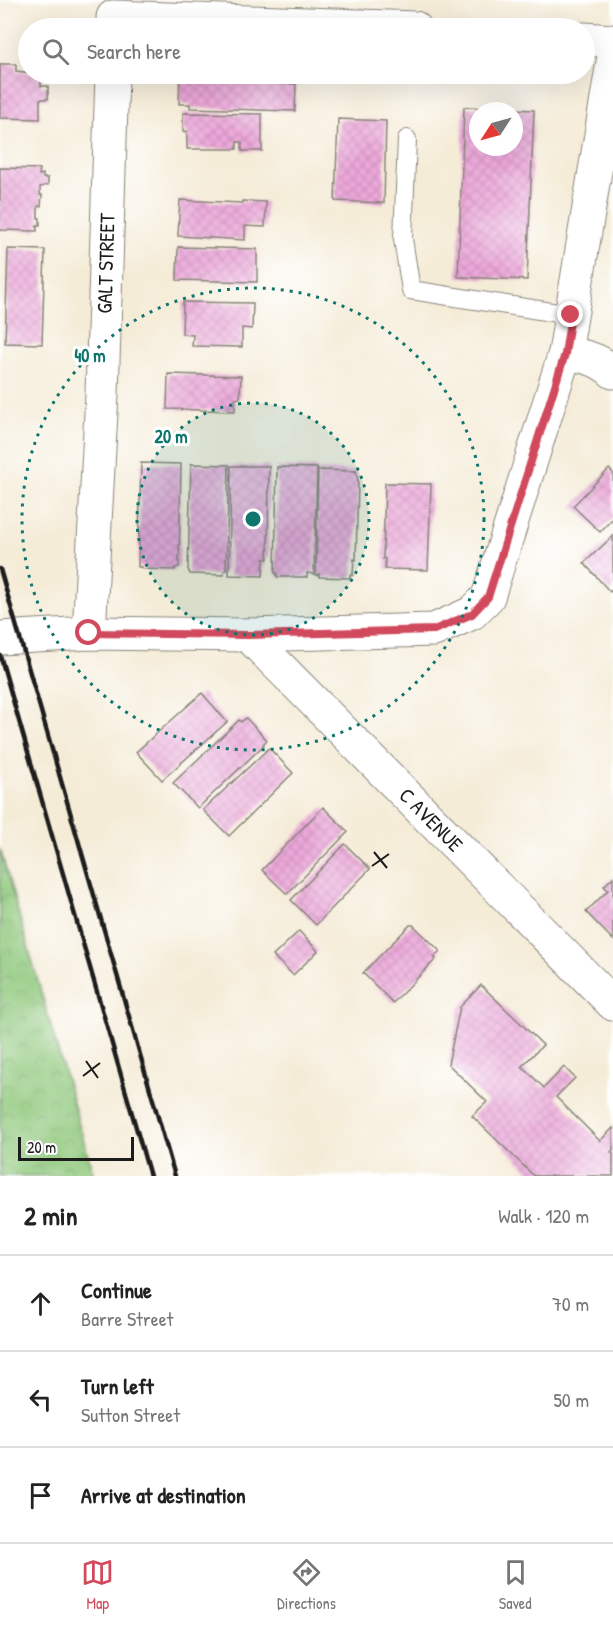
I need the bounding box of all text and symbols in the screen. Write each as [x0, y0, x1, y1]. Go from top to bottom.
search box [18, 18, 595, 84]
icon: search [39, 35, 72, 68]
text: Search here [87, 36, 181, 66]
north arrow [469, 102, 523, 156]
street label: GALT STREET [90, 212, 122, 314]
route end [557, 301, 583, 327]
text: 40 m [74, 343, 106, 368]
text: 20 m [155, 424, 187, 449]
centre of rings [243, 509, 263, 529]
route start [75, 619, 101, 645]
street label: C AVENUE [393, 781, 470, 858]
scale bar [18, 1134, 134, 1162]
text: 20 m [27, 1136, 56, 1158]
text: 2 min [24, 1198, 77, 1233]
text: Walk · 120 m [498, 1202, 589, 1229]
text: Continue [81, 1275, 152, 1305]
icon: ahead [24, 1287, 57, 1320]
text: 70 m [552, 1290, 589, 1317]
text: Barre Street [81, 1305, 174, 1332]
text: Turn left [81, 1371, 154, 1401]
icon: left [24, 1383, 57, 1416]
text: 50 m [553, 1386, 589, 1413]
text: Sutton Street [81, 1401, 180, 1428]
icon: arrive [24, 1479, 57, 1512]
text: Arrive at destination [81, 1480, 246, 1510]
tab: Map [81, 1556, 114, 1614]
tab: Directions [277, 1556, 336, 1614]
tab: Saved [499, 1556, 532, 1614]

